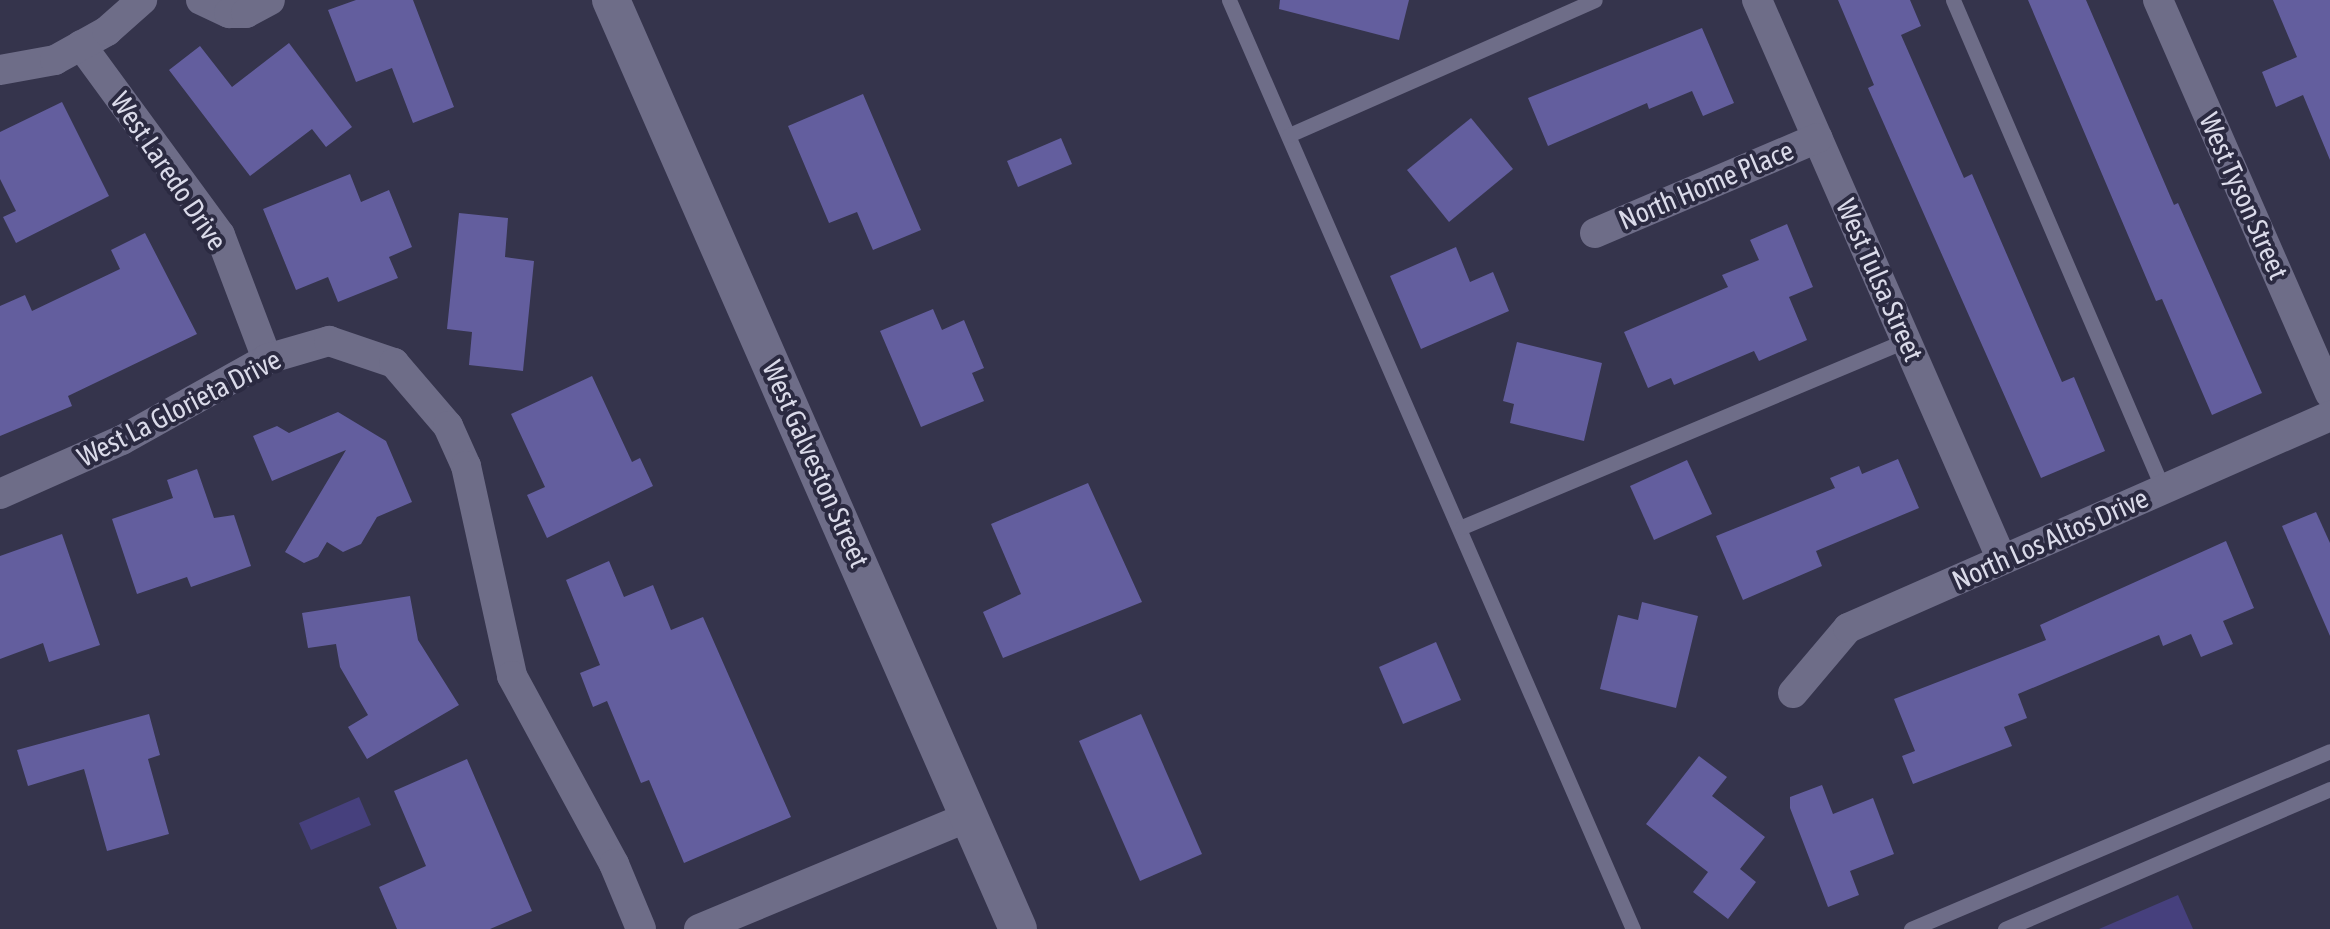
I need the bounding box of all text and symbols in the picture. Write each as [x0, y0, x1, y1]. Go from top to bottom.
street label: West Laredo Drive [104, 86, 234, 256]
street label: West Tyson Street [2192, 108, 2296, 284]
street label: North Home Place [1614, 133, 1798, 237]
street label: West Tulsa Street [1829, 194, 1931, 366]
street label: West La Glorieta Drive [72, 342, 286, 474]
street label: West Galveston Street [755, 355, 877, 573]
street label: North Los Altos Drive [1947, 481, 2153, 597]

